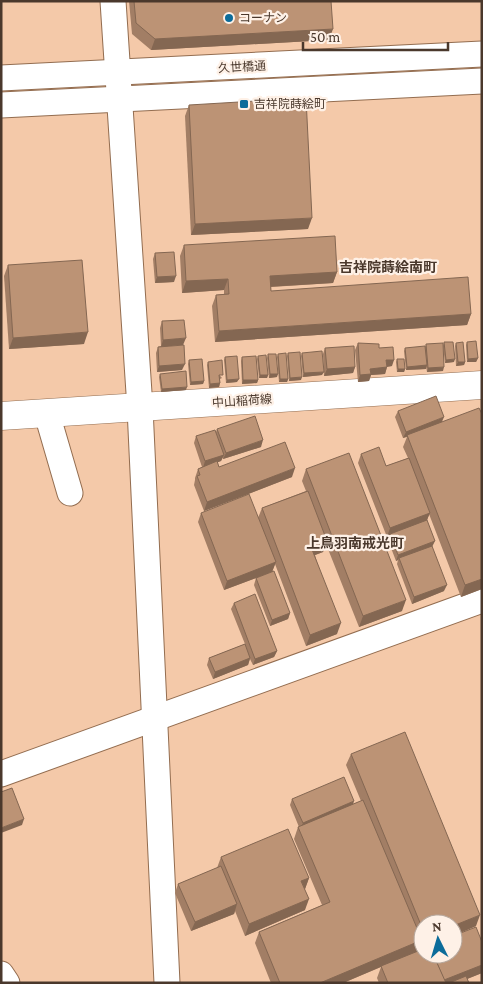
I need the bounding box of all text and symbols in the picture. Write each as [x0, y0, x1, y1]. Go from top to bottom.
place label: コーナン [239, 11, 287, 25]
marker: コーナン [223, 12, 235, 24]
scale bar [303, 20, 448, 52]
text: 50 m [310, 29, 340, 45]
street label: 久世橋通 [218, 59, 266, 75]
place label: 吉祥院蒔絵町 [254, 97, 326, 111]
marker: 吉祥院蒔絵町 [238, 98, 250, 110]
district label: 吉祥院蒔絵南町 [339, 259, 437, 275]
street label: 中山稲荷線 [212, 392, 272, 410]
district label: 上鳥羽南戒光町 [306, 535, 404, 551]
north arrow [413, 914, 463, 964]
text: N [431, 918, 443, 934]

